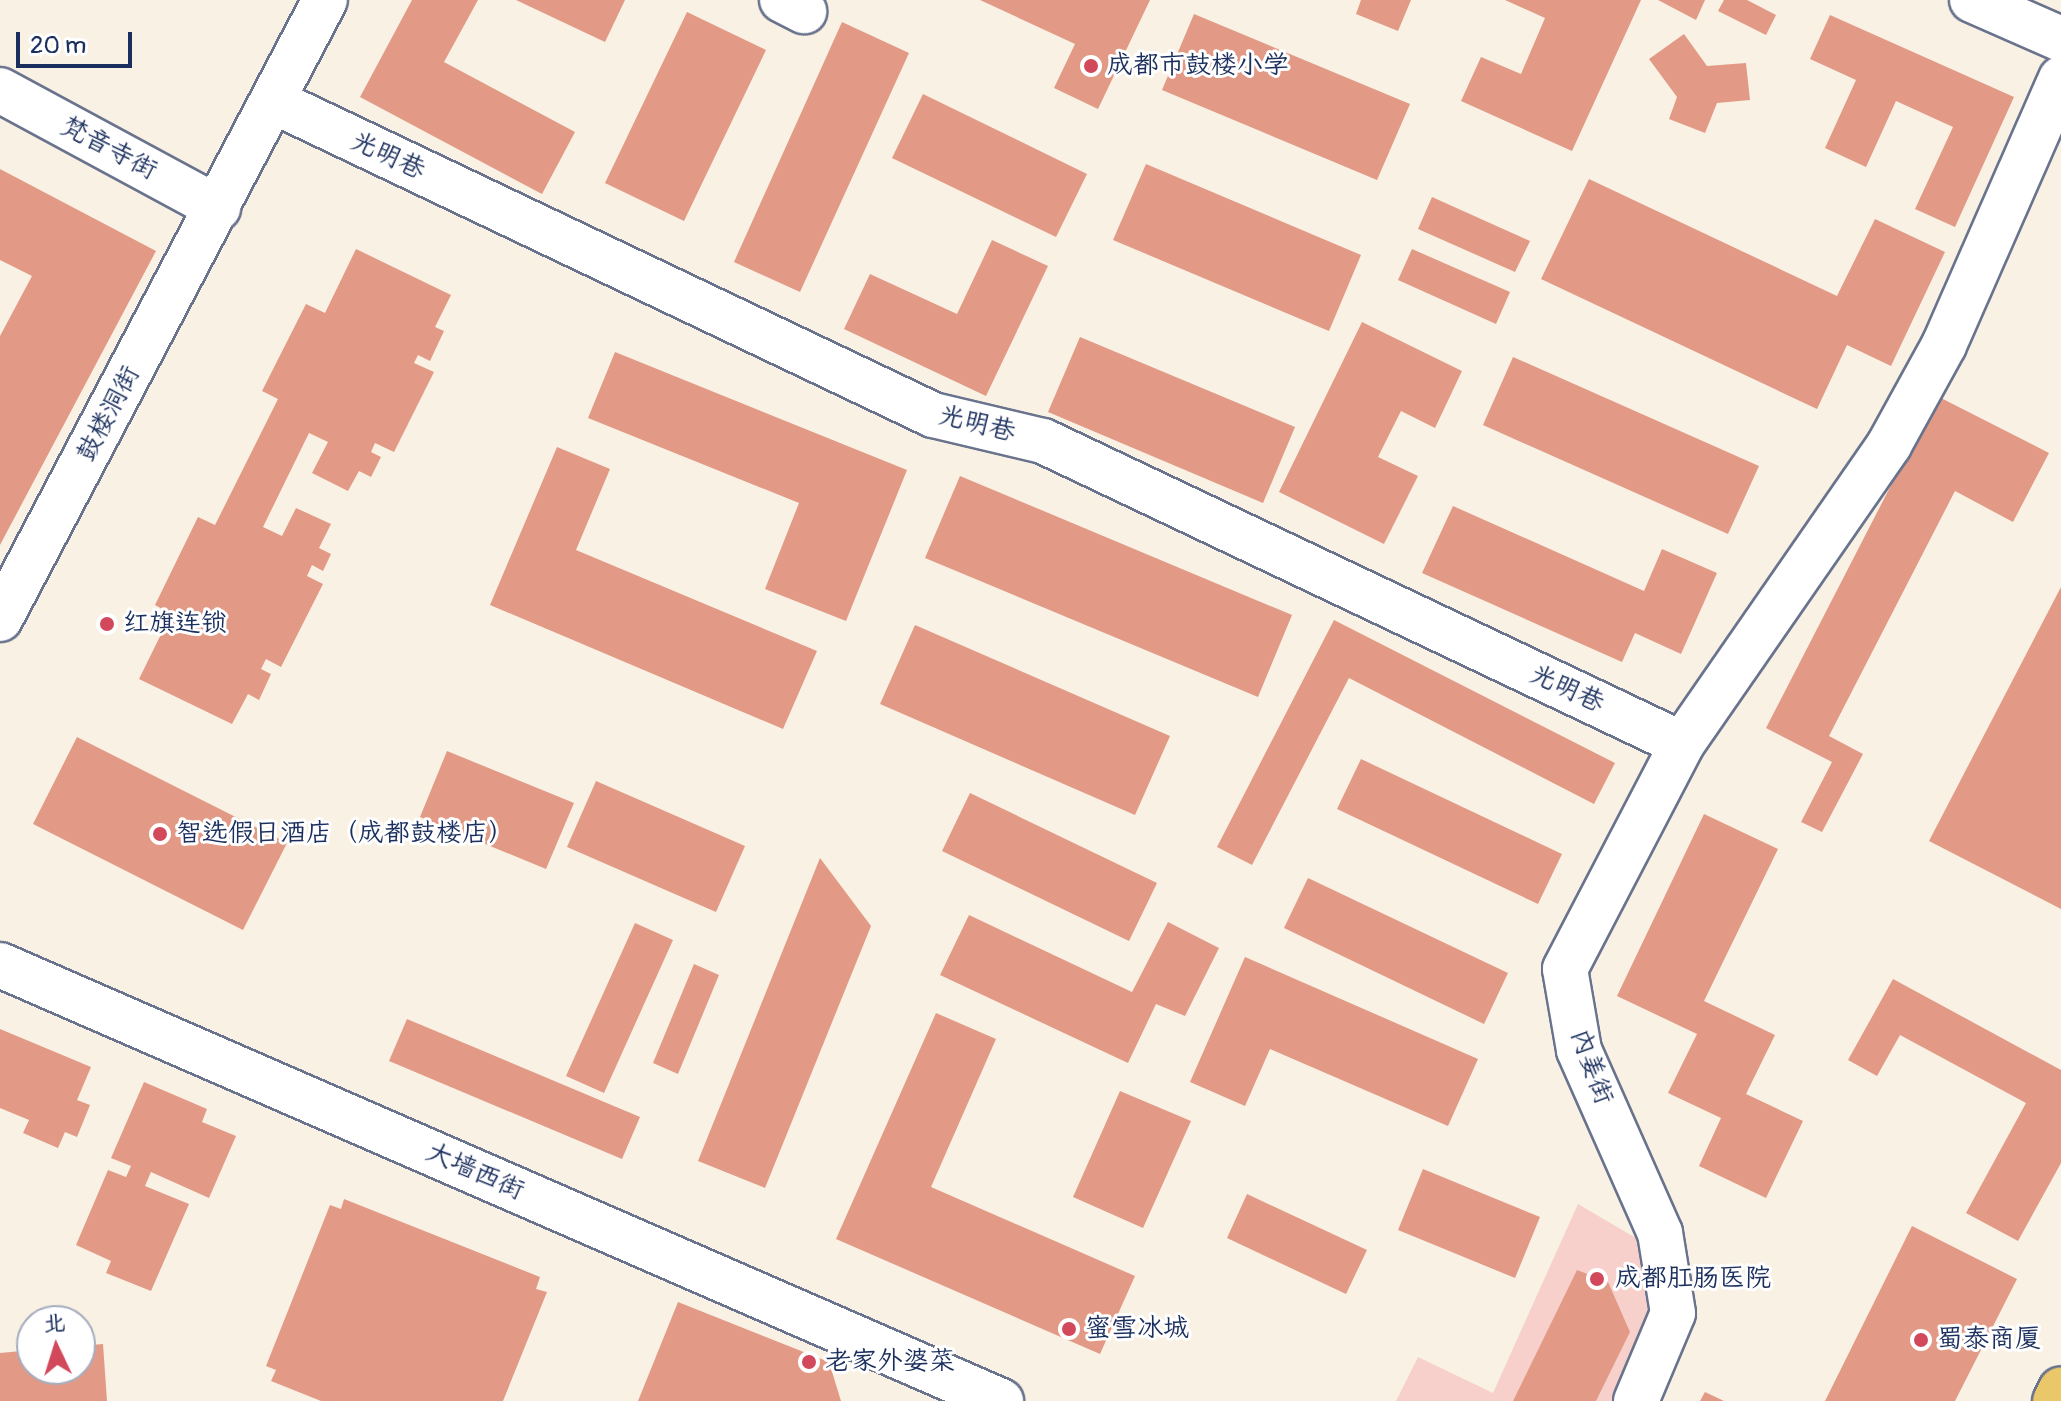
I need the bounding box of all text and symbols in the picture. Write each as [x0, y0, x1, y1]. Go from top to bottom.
scale bar [20, 16, 136, 66]
text: 20 m [30, 31, 86, 60]
place label: 成都市鼓楼小学 [1107, 50, 1289, 82]
marker: 成都市鼓楼小学 [1082, 57, 1100, 75]
street label: 梵音寺街 [56, 111, 162, 187]
street label: 光明巷 [346, 125, 430, 187]
street label: 鼓楼洞街 [71, 361, 147, 467]
street label: 光明巷 [935, 399, 1019, 449]
place label: 红旗连锁 [123, 608, 227, 640]
marker: 红旗连锁 [98, 615, 116, 633]
street label: 光明巷 [1525, 658, 1609, 720]
place label: 智选假日酒店（成都鼓楼店） [176, 818, 514, 850]
marker: 智选假日酒店（成都鼓楼店） [151, 825, 169, 843]
street label: 内姜街 [1563, 1025, 1619, 1109]
street label: 大墙西街 [421, 1137, 529, 1207]
place label: 成都肛肠医院 [1615, 1263, 1771, 1295]
marker: 成都肛肠医院 [1586, 1268, 1608, 1290]
north arrow [16, 1305, 96, 1385]
text: 北 [42, 1308, 66, 1338]
place label: 蜜雪冰城 [1085, 1313, 1189, 1345]
marker: 蜜雪冰城 [1060, 1320, 1078, 1338]
place label: 蜀泰商厦 [1937, 1324, 2041, 1356]
marker: 蜀泰商厦 [1912, 1331, 1930, 1349]
place label: 老家外婆菜 [825, 1346, 955, 1378]
marker: 老家外婆菜 [800, 1353, 818, 1371]

